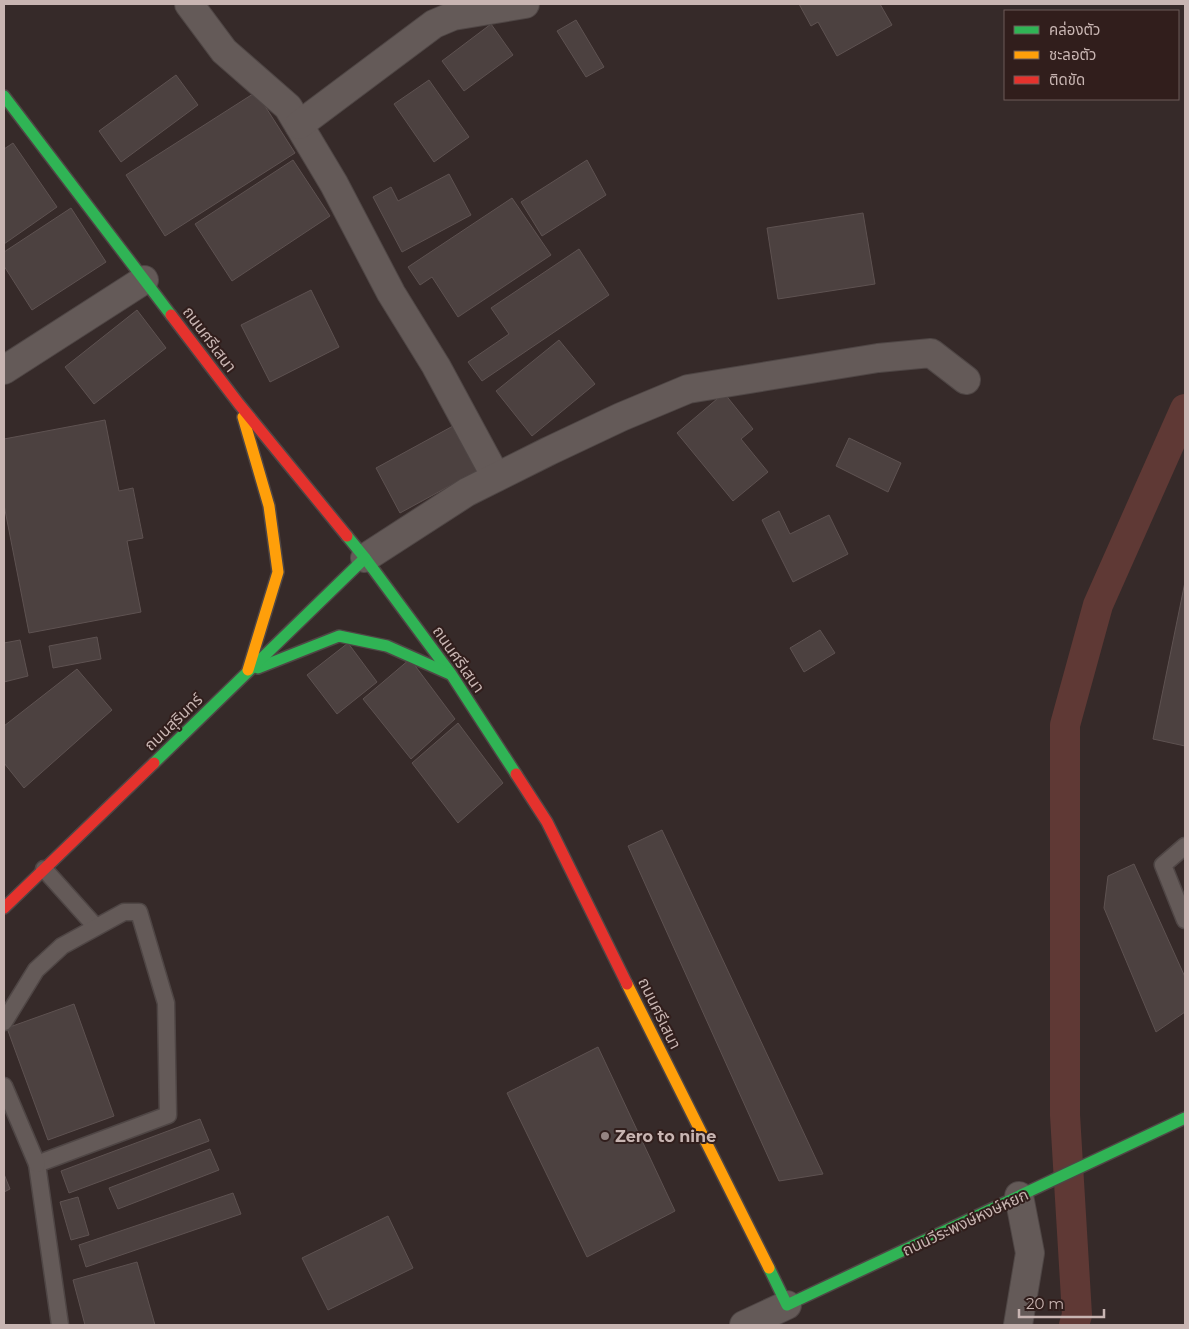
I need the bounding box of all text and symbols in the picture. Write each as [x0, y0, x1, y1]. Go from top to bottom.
legend [1004, 10, 1179, 100]
text: คล่องตัว [1049, 20, 1100, 39]
text: ชะลอตัว [1049, 45, 1096, 64]
text: ติดขัด [1049, 70, 1085, 89]
street label: ถนนศรีเสนา [179, 303, 240, 376]
street label: ถนนศรีเสนา [429, 622, 488, 696]
street label: ถนนสุรินทร์ [140, 689, 207, 755]
street label: ถนนศรีเสนา [634, 974, 685, 1052]
place label: Zero to nine [615, 1127, 716, 1146]
marker: Zero to nine [599, 1130, 611, 1142]
street label: ถนนวีระพงษ์หงษ์หยก [899, 1185, 1031, 1260]
scale bar [1019, 1286, 1104, 1318]
text: 20 m [1026, 1294, 1064, 1313]

